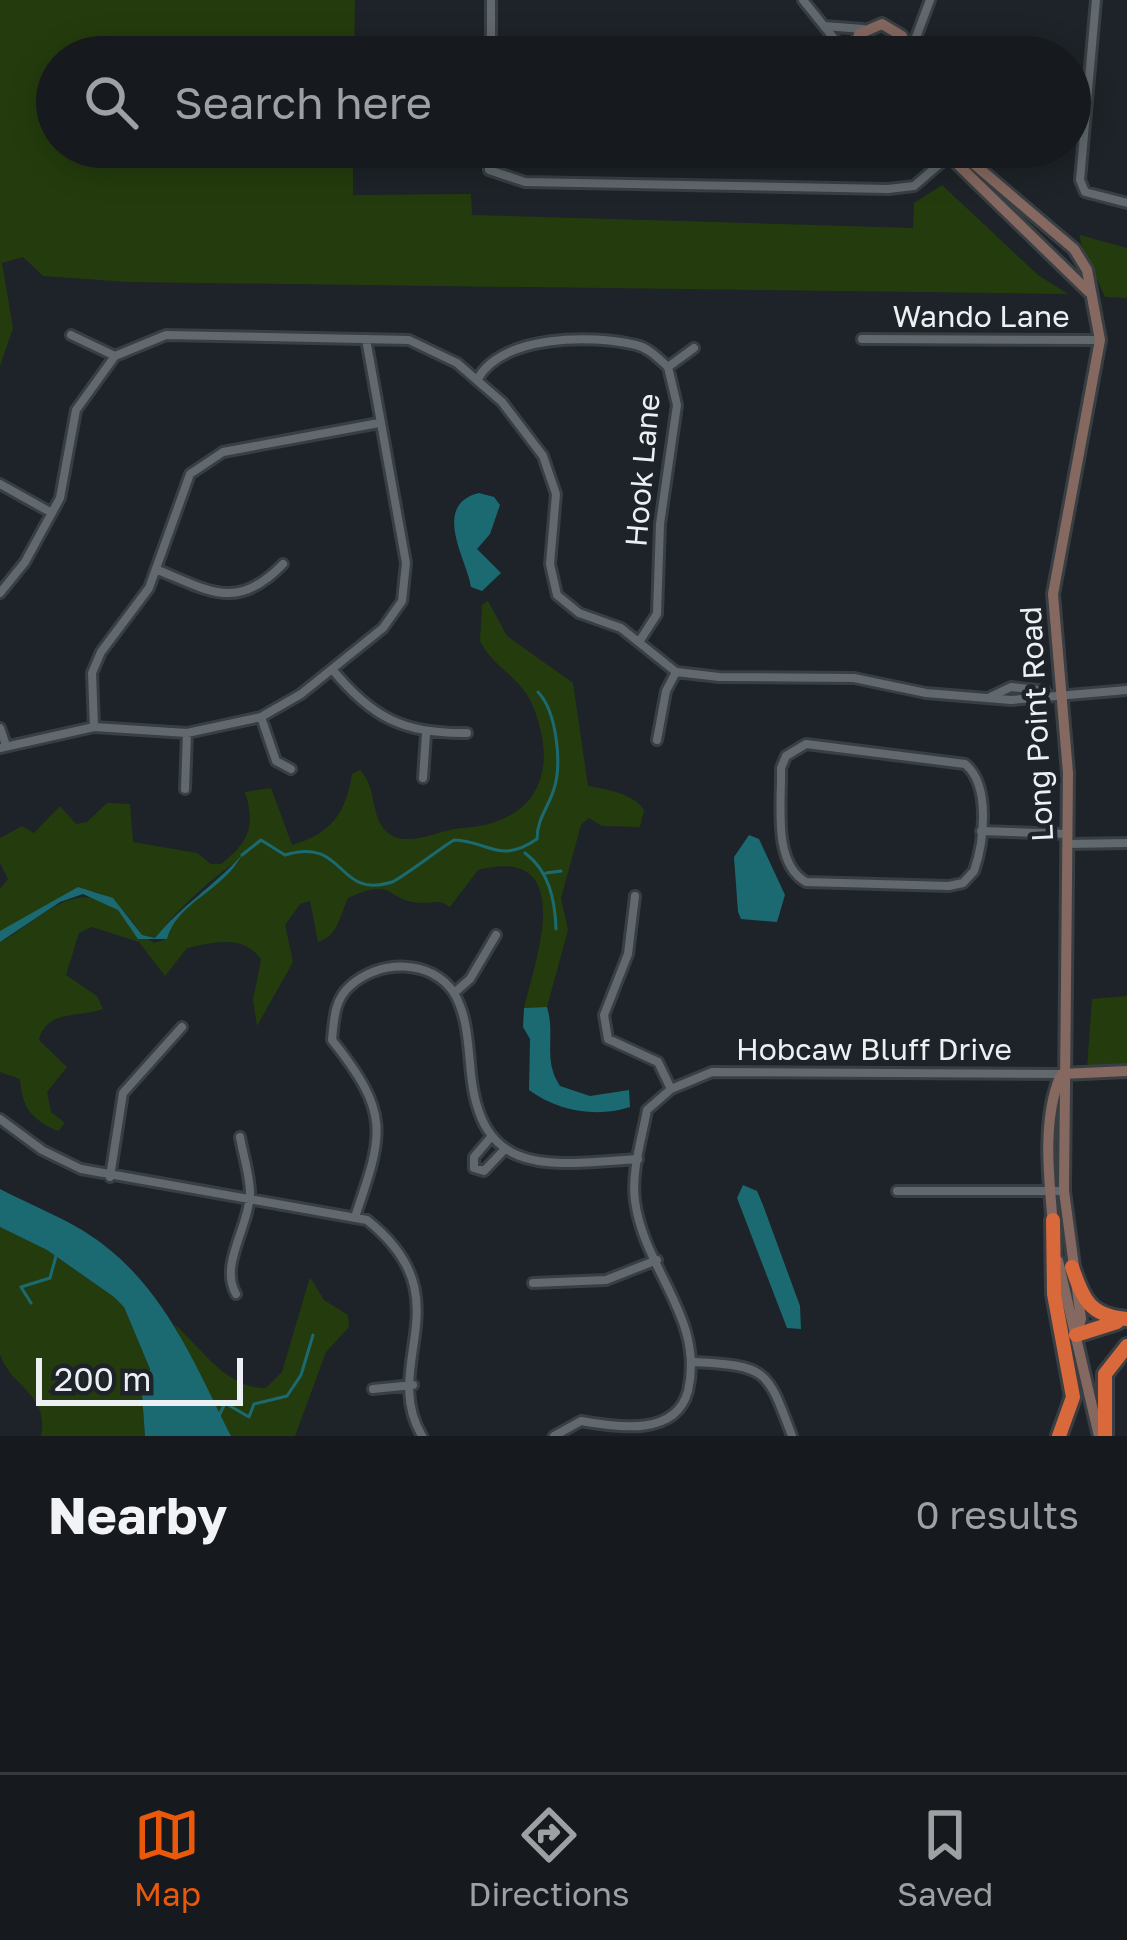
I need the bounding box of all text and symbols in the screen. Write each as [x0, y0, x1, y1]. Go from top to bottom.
search box [36, 36, 1091, 168]
icon: search [78, 69, 144, 135]
text: Search here [174, 75, 432, 129]
street label: Wando Lane [892, 298, 1070, 334]
street label: Hook Lane [617, 392, 667, 548]
street label: Long Point Road [1012, 605, 1060, 843]
street label: Hobcaw Bluff Drive [736, 1031, 1012, 1067]
scale bar [36, 1352, 243, 1405]
text: 200 m [54, 1359, 152, 1398]
text: Nearby [48, 1484, 227, 1545]
text: 0 results [915, 1491, 1079, 1538]
tab: Map [134, 1802, 201, 1913]
tab: Directions [468, 1802, 630, 1913]
tab: Saved [897, 1802, 993, 1913]

